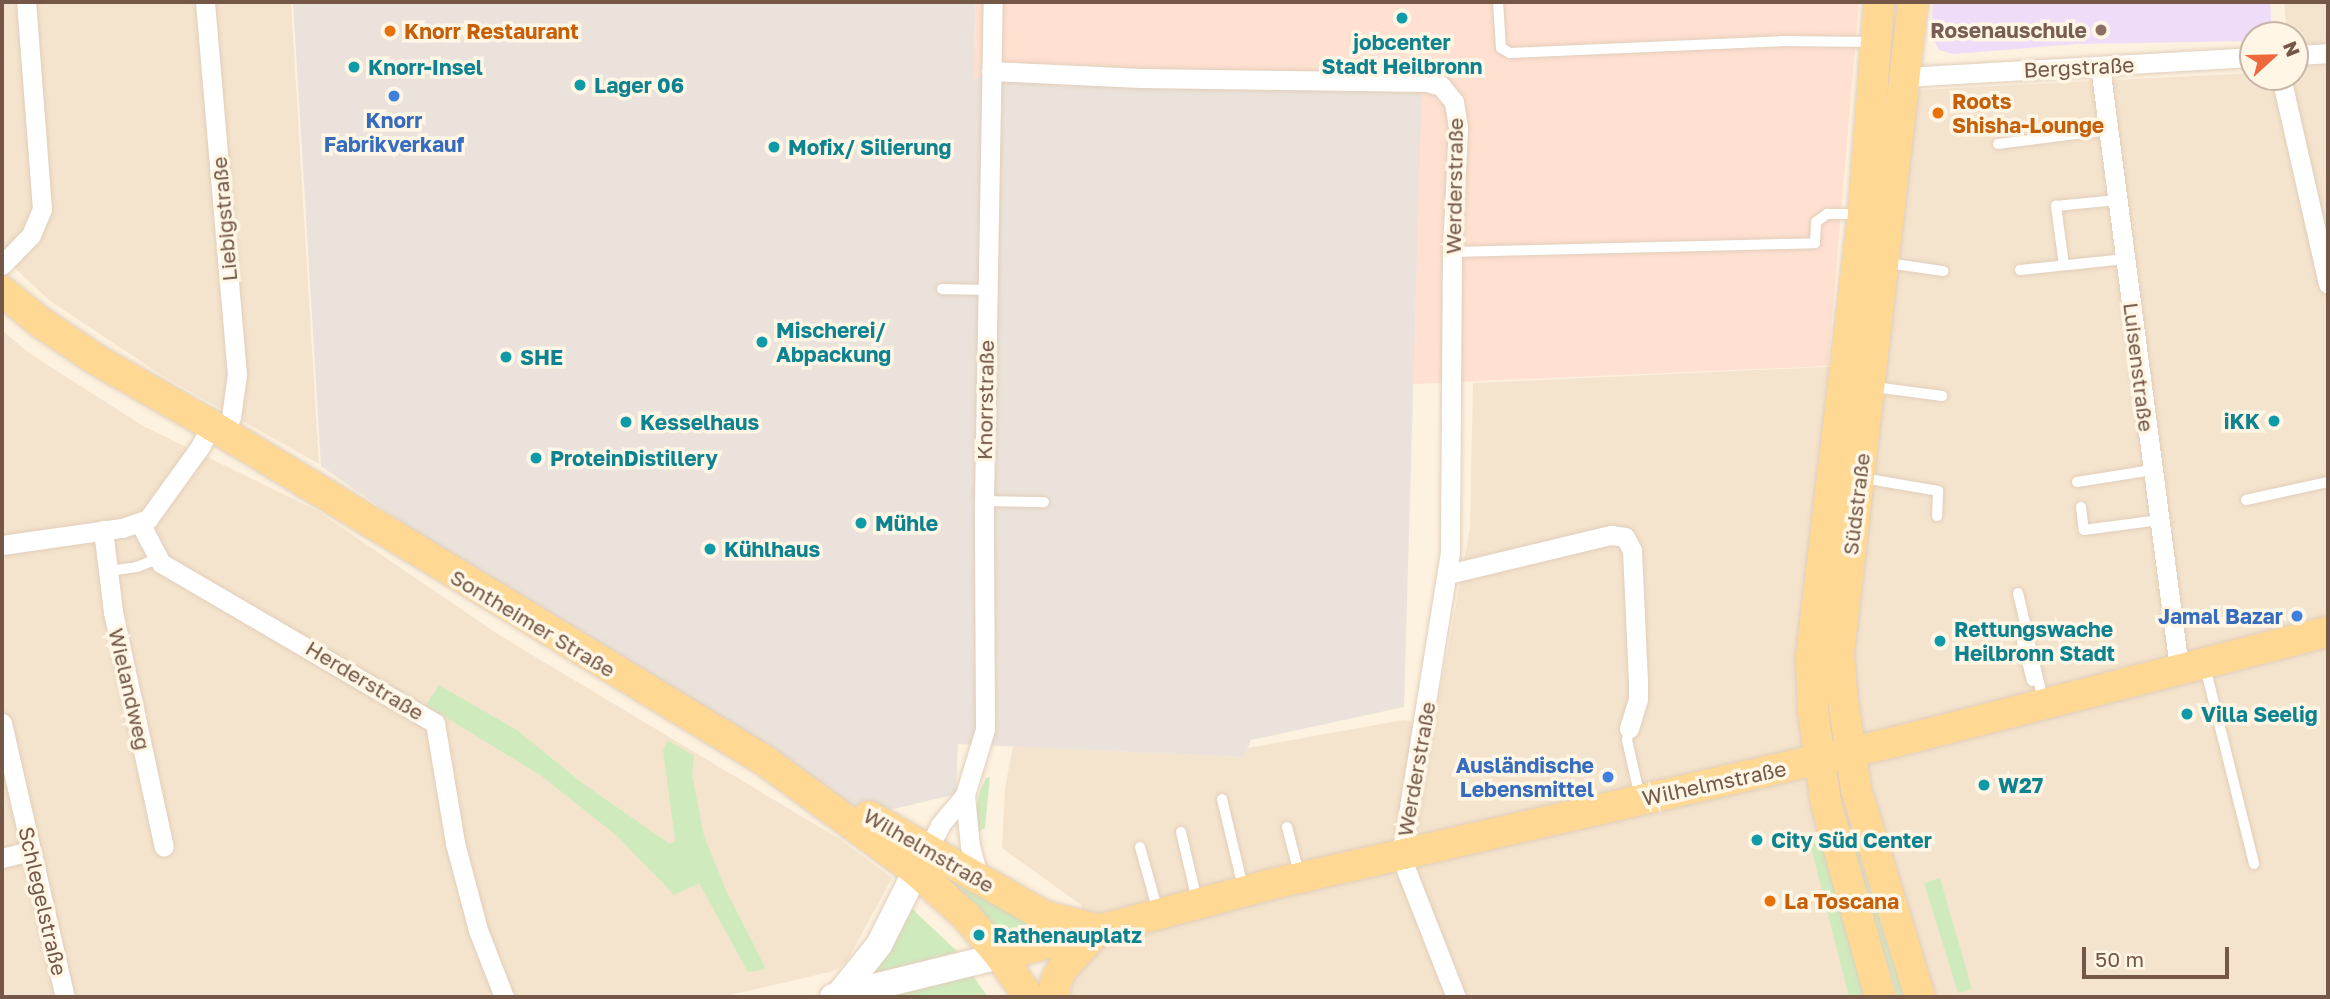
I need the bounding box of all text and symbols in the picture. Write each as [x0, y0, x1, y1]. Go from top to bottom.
marker: jobcenter Stadt Heilbronn [1394, 10, 1410, 26]
place label: Rosenauschule [1930, 17, 2087, 43]
place label: Knorr Restaurant [404, 18, 579, 44]
north arrow [2239, 21, 2309, 91]
marker: Rosenauschule [2093, 22, 2109, 38]
marker: Knorr Restaurant [382, 23, 398, 39]
place label: jobcenter Stadt Heilbronn [1322, 29, 1482, 79]
text: N [2279, 38, 2305, 60]
street label: Bergstraße [2023, 52, 2135, 82]
place label: Knorr-Insel [368, 54, 483, 80]
marker: Knorr-Insel [346, 59, 362, 75]
place label: Lager 06 [594, 72, 684, 98]
marker: Lager 06 [572, 77, 588, 93]
marker: Knorr Fabrikverkauf [386, 88, 402, 104]
place label: Roots Shisha-Lounge [1952, 88, 2104, 138]
marker: Roots Shisha-Lounge [1930, 105, 1946, 121]
place label: Knorr Fabrikverkauf [324, 107, 464, 157]
street label: Werderstraße [1440, 118, 1468, 254]
place label: Mofix/ Silierung [788, 134, 951, 160]
marker: Mofix/ Silierung [766, 139, 782, 155]
street label: Liebigstraße [206, 156, 242, 282]
street label: Luisenstraße [2119, 301, 2159, 433]
place label: Mischerei/ Abpackung [776, 317, 891, 367]
marker: Mischerei/ Abpackung [754, 334, 770, 350]
street label: Knorrstraße [971, 340, 999, 460]
place label: SHE [520, 344, 563, 370]
marker: SHE [498, 349, 514, 365]
place label: iKK [2224, 408, 2260, 434]
place label: Kesselhaus [640, 409, 759, 435]
marker: iKK [2266, 413, 2282, 429]
marker: Kesselhaus [618, 414, 634, 430]
place label: ProteinDistillery [550, 445, 718, 471]
marker: ProteinDistillery [528, 450, 544, 466]
street label: Südstraße [1837, 451, 1875, 557]
place label: Mühle [875, 510, 938, 536]
marker: Mühle [853, 515, 869, 531]
place label: Kühlhaus [724, 536, 820, 562]
marker: Kühlhaus [702, 541, 718, 557]
street label: Sontheimer Straße [446, 564, 620, 682]
place label: Jamal Bazar [2158, 603, 2283, 629]
marker: Jamal Bazar [2289, 608, 2305, 624]
place label: Rettungswache Heilbronn Stadt [1954, 616, 2115, 666]
street label: Wielandweg [104, 626, 156, 752]
marker: Rettungswache Heilbronn Stadt [1932, 633, 1948, 649]
street label: Herderstraße [301, 635, 429, 725]
street label: Werderstraße [1392, 700, 1440, 838]
place label: Villa Seelig [2201, 701, 2318, 727]
marker: Villa Seelig [2179, 706, 2195, 722]
place label: Ausländische Lebensmittel [1456, 752, 1594, 802]
street label: Wilhelmstraße [1640, 755, 1788, 811]
marker: Ausländische Lebensmittel [1600, 769, 1616, 785]
place label: W27 [1998, 772, 2043, 798]
marker: W27 [1976, 777, 1992, 793]
street label: Wilhelmstraße [859, 802, 999, 898]
street label: Schlegelstraße [14, 824, 72, 978]
place label: City Süd Center [1771, 827, 1932, 853]
marker: City Süd Center [1749, 832, 1765, 848]
place label: La Toscana [1784, 888, 1899, 914]
marker: La Toscana [1762, 893, 1778, 909]
place label: Rathenauplatz [993, 922, 1142, 948]
marker: Rathenauplatz [971, 927, 987, 943]
scale bar [2085, 932, 2232, 976]
text: 50 m [2095, 946, 2144, 972]

